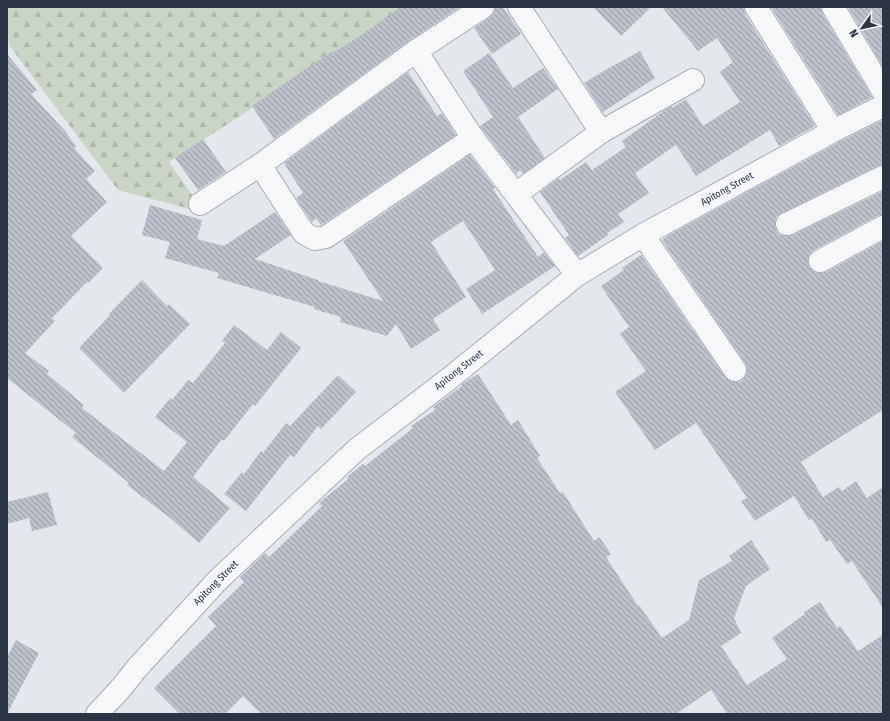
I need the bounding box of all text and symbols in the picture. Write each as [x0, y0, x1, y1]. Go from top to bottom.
north arrow [842, 8, 882, 48]
text: N [847, 27, 861, 39]
street label: Apitong Street [699, 169, 756, 208]
street label: Apitong Street [432, 347, 486, 393]
street label: Apitong Street [191, 558, 241, 608]

